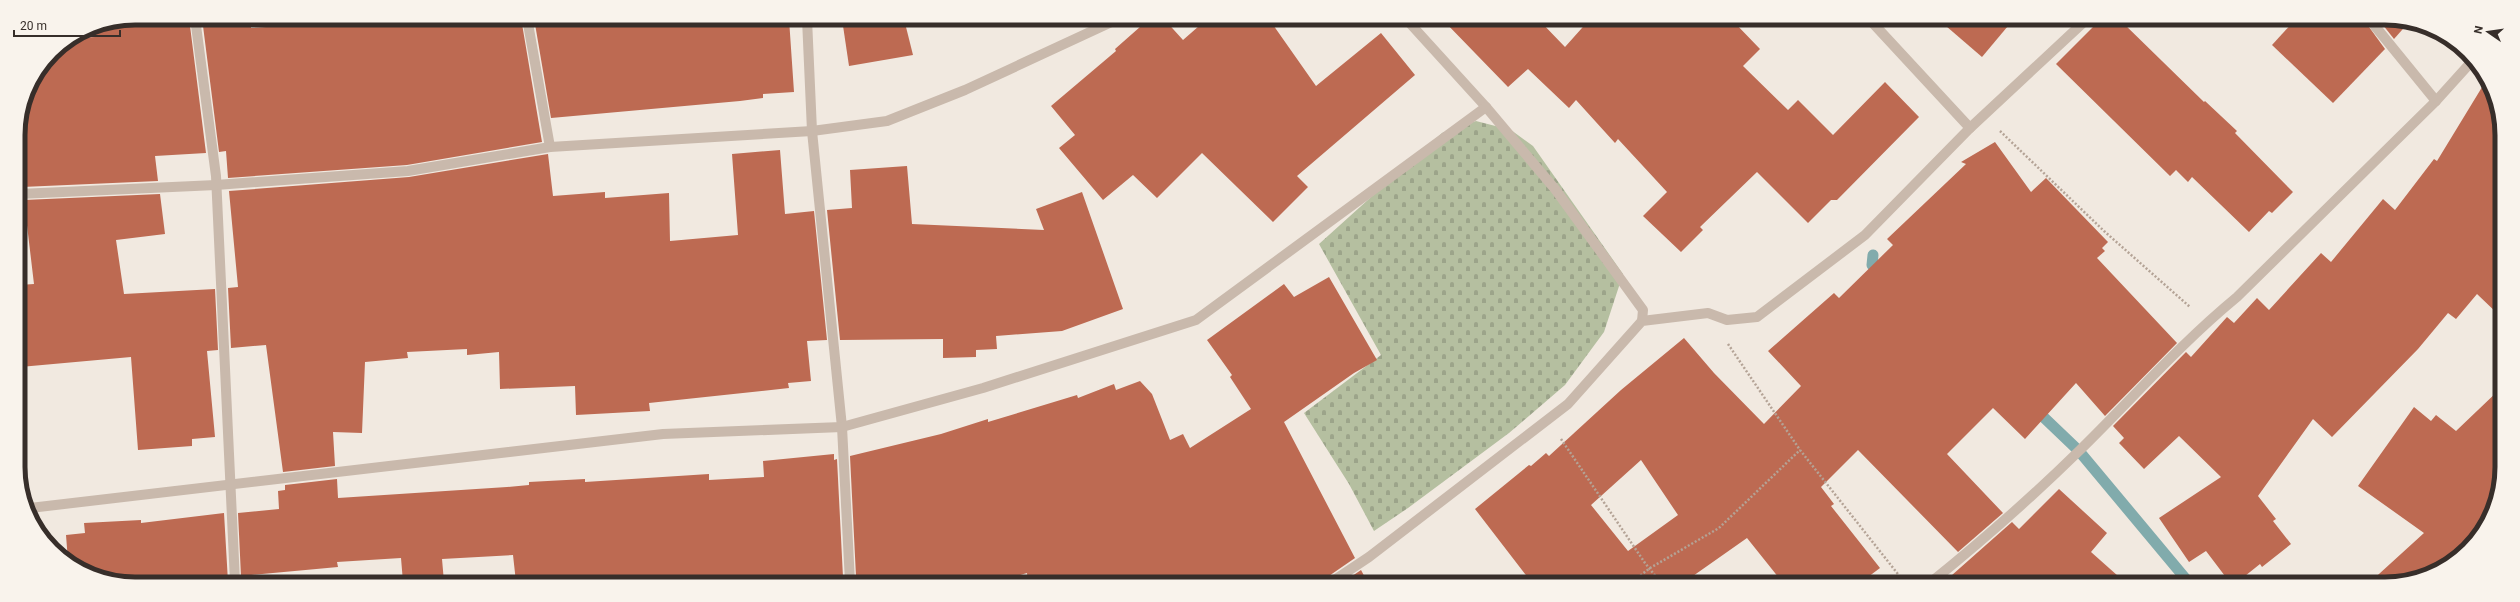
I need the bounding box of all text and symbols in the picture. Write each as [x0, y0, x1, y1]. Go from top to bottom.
scale bar [14, 12, 120, 38]
north arrow [2468, 12, 2508, 52]
text: 20 m [20, 19, 47, 33]
text: N [2472, 24, 2486, 35]

